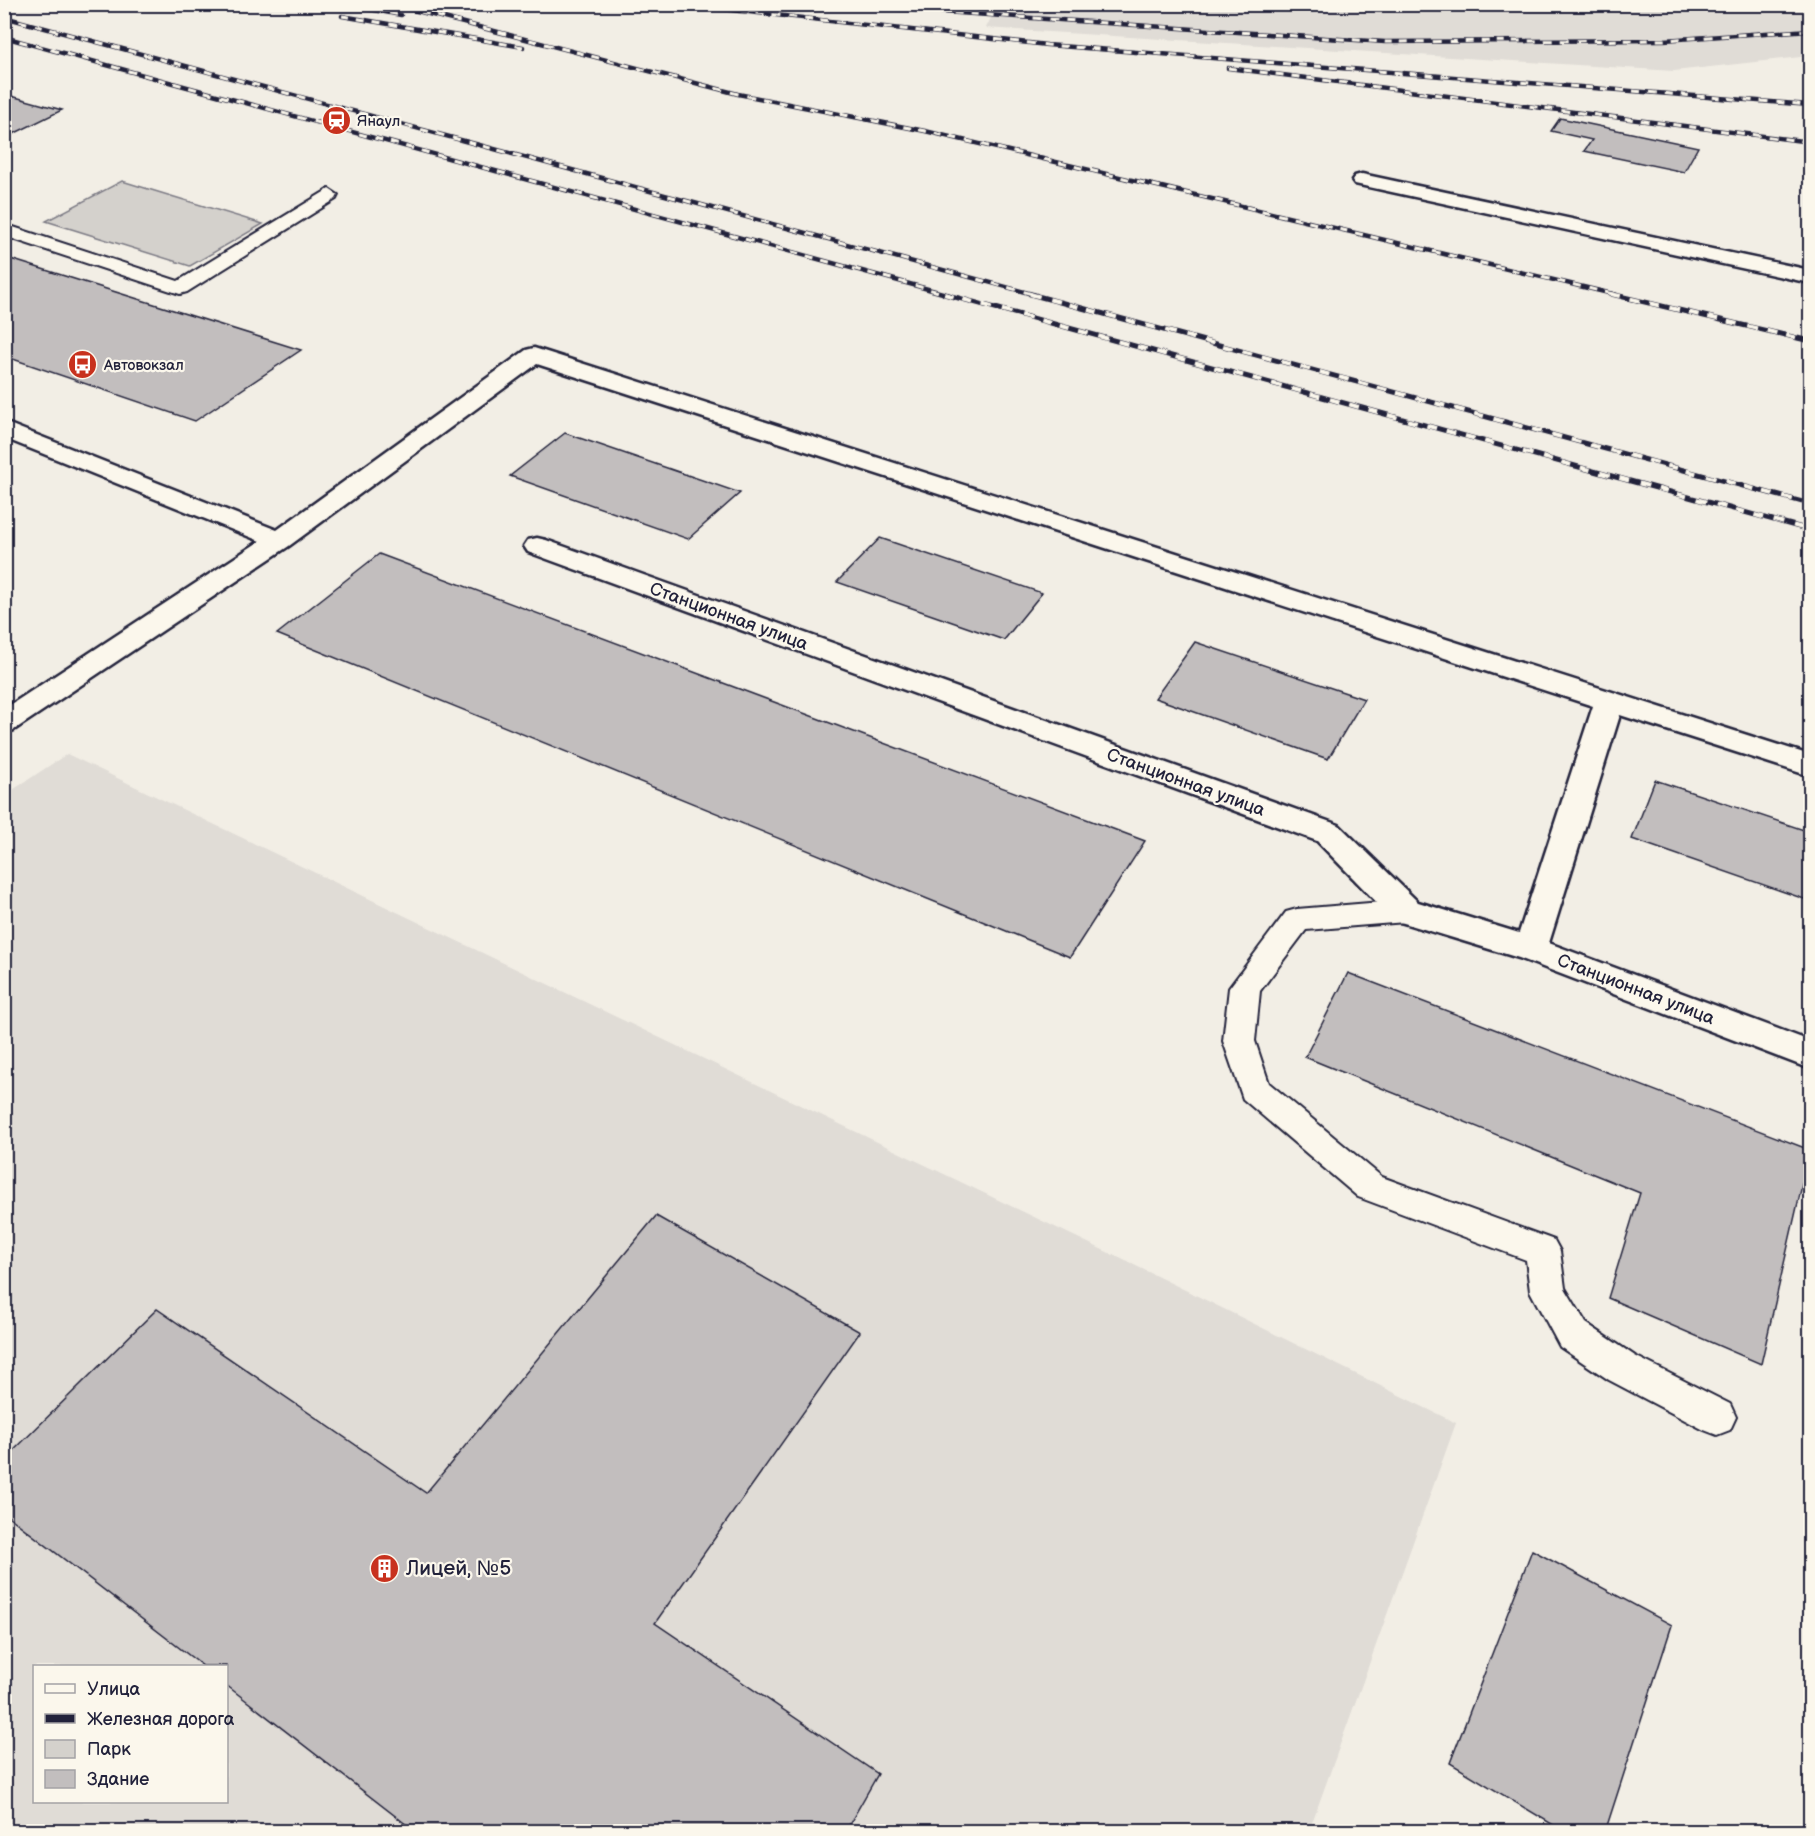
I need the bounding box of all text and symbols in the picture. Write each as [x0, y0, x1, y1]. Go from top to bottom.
station icon: Янаул [320, 105, 352, 137]
place label: Янаул [357, 112, 400, 131]
bus stop icon: Автовокзал [67, 349, 99, 381]
place label: Автовокзал [103, 356, 184, 375]
street label: Станционная улица [647, 578, 811, 655]
street label: Станционная улица [1104, 744, 1268, 821]
street label: Станционная улица [1554, 950, 1718, 1029]
building icon: Лицей, №5 [369, 1552, 401, 1584]
place label: Лицей, №5 [405, 1556, 511, 1581]
legend [33, 1665, 228, 1803]
text: Улица [87, 1679, 141, 1700]
text: Железная дорога [87, 1709, 235, 1730]
text: Парк [87, 1739, 131, 1760]
text: Здание [87, 1769, 149, 1790]

